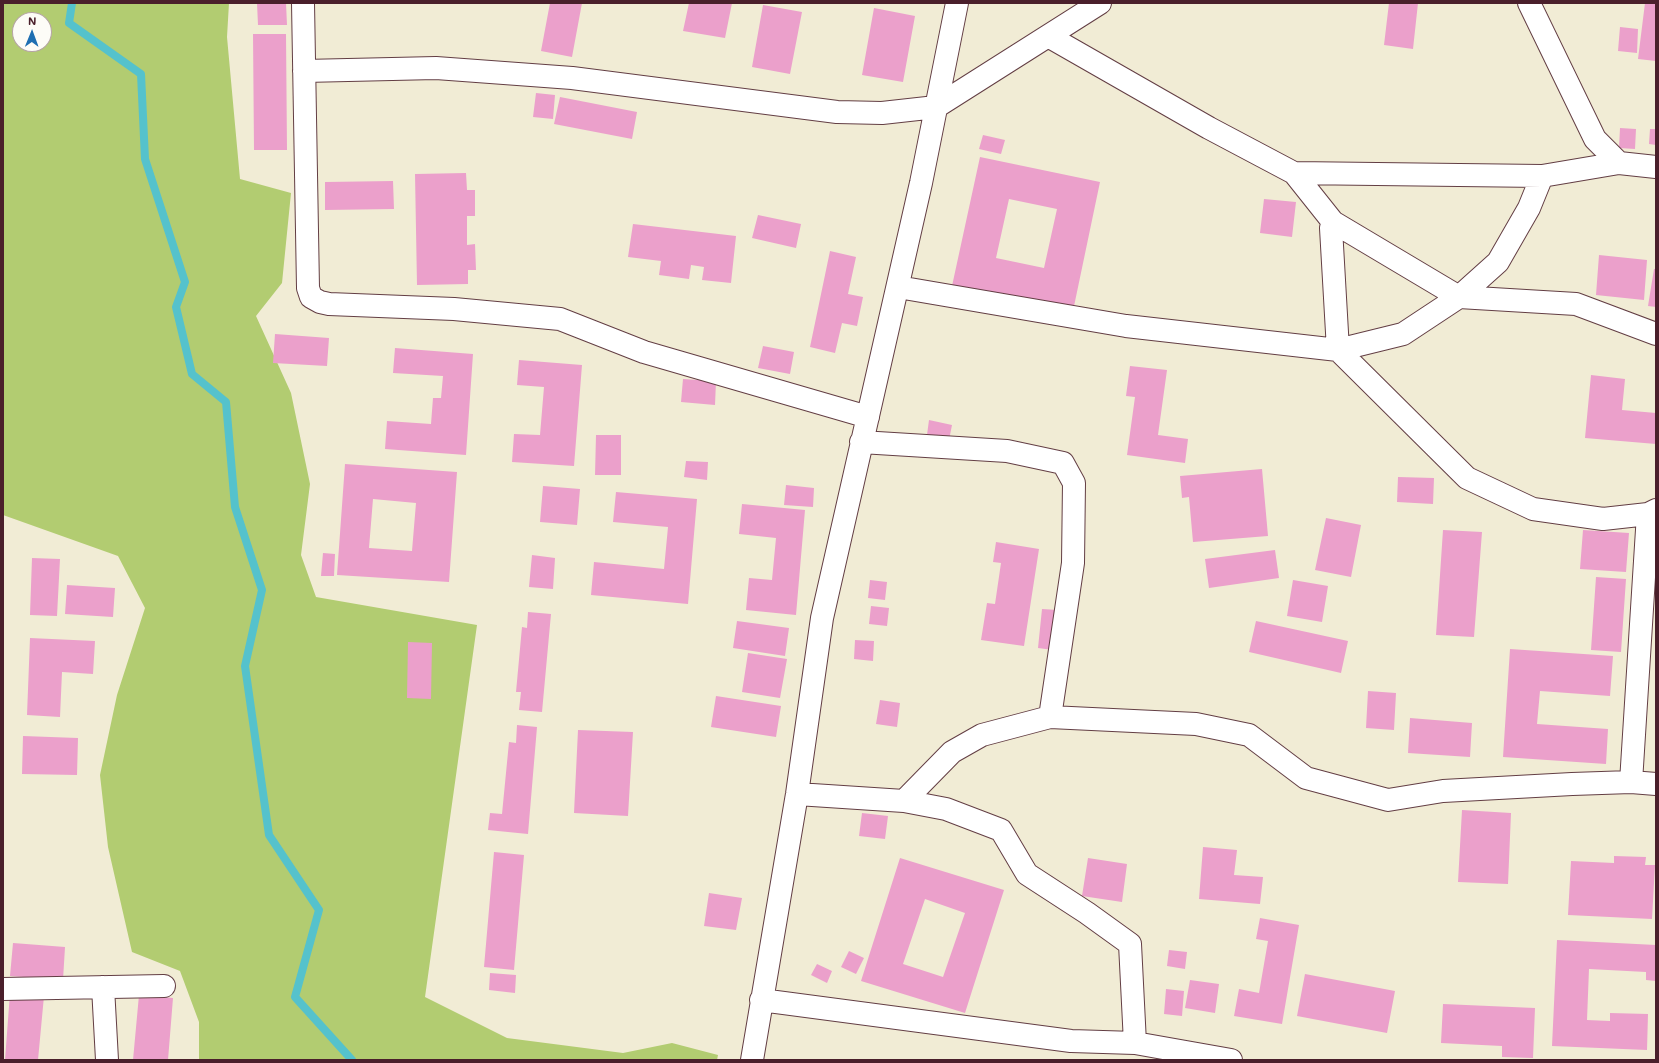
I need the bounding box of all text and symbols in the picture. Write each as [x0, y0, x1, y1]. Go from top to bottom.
north arrow [12, 12, 52, 52]
text: N [28, 13, 37, 28]

